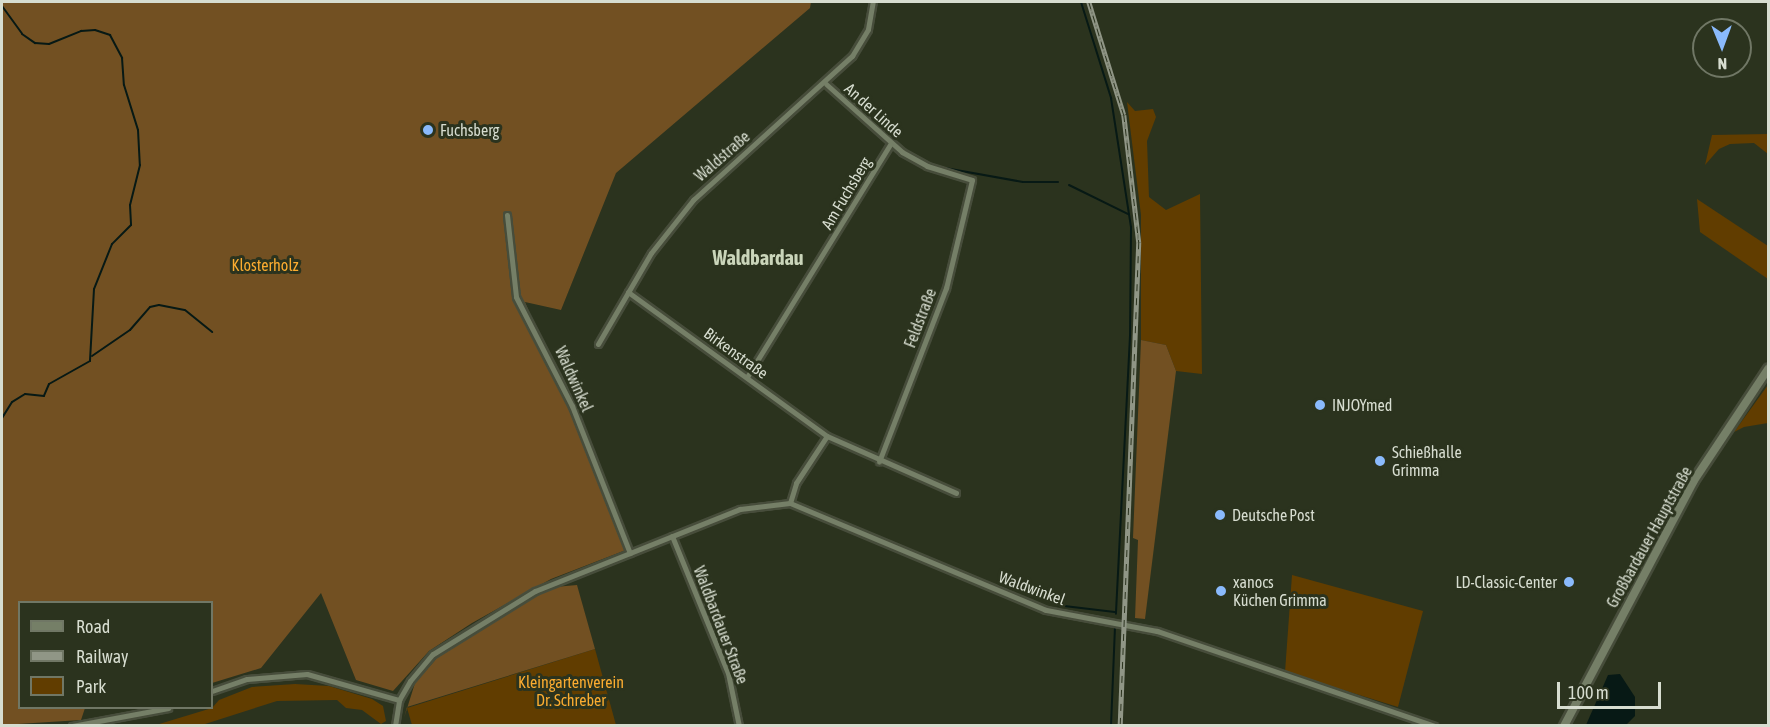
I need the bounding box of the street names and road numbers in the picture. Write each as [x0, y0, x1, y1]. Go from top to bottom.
street label: An der Linde [841, 79, 907, 141]
street label: Waldstraße [690, 127, 754, 185]
street label: Am Fuchsberg [817, 153, 875, 233]
street label: Feldstraße [900, 286, 940, 350]
street label: Birkenstraße [700, 323, 772, 383]
street label: Waldwinkel [551, 343, 597, 415]
street label: Großbardauer Hauptstraße [1602, 463, 1696, 611]
street label: Waldbardauer Straße [690, 563, 752, 687]
street label: Waldwinkel [996, 567, 1068, 609]

